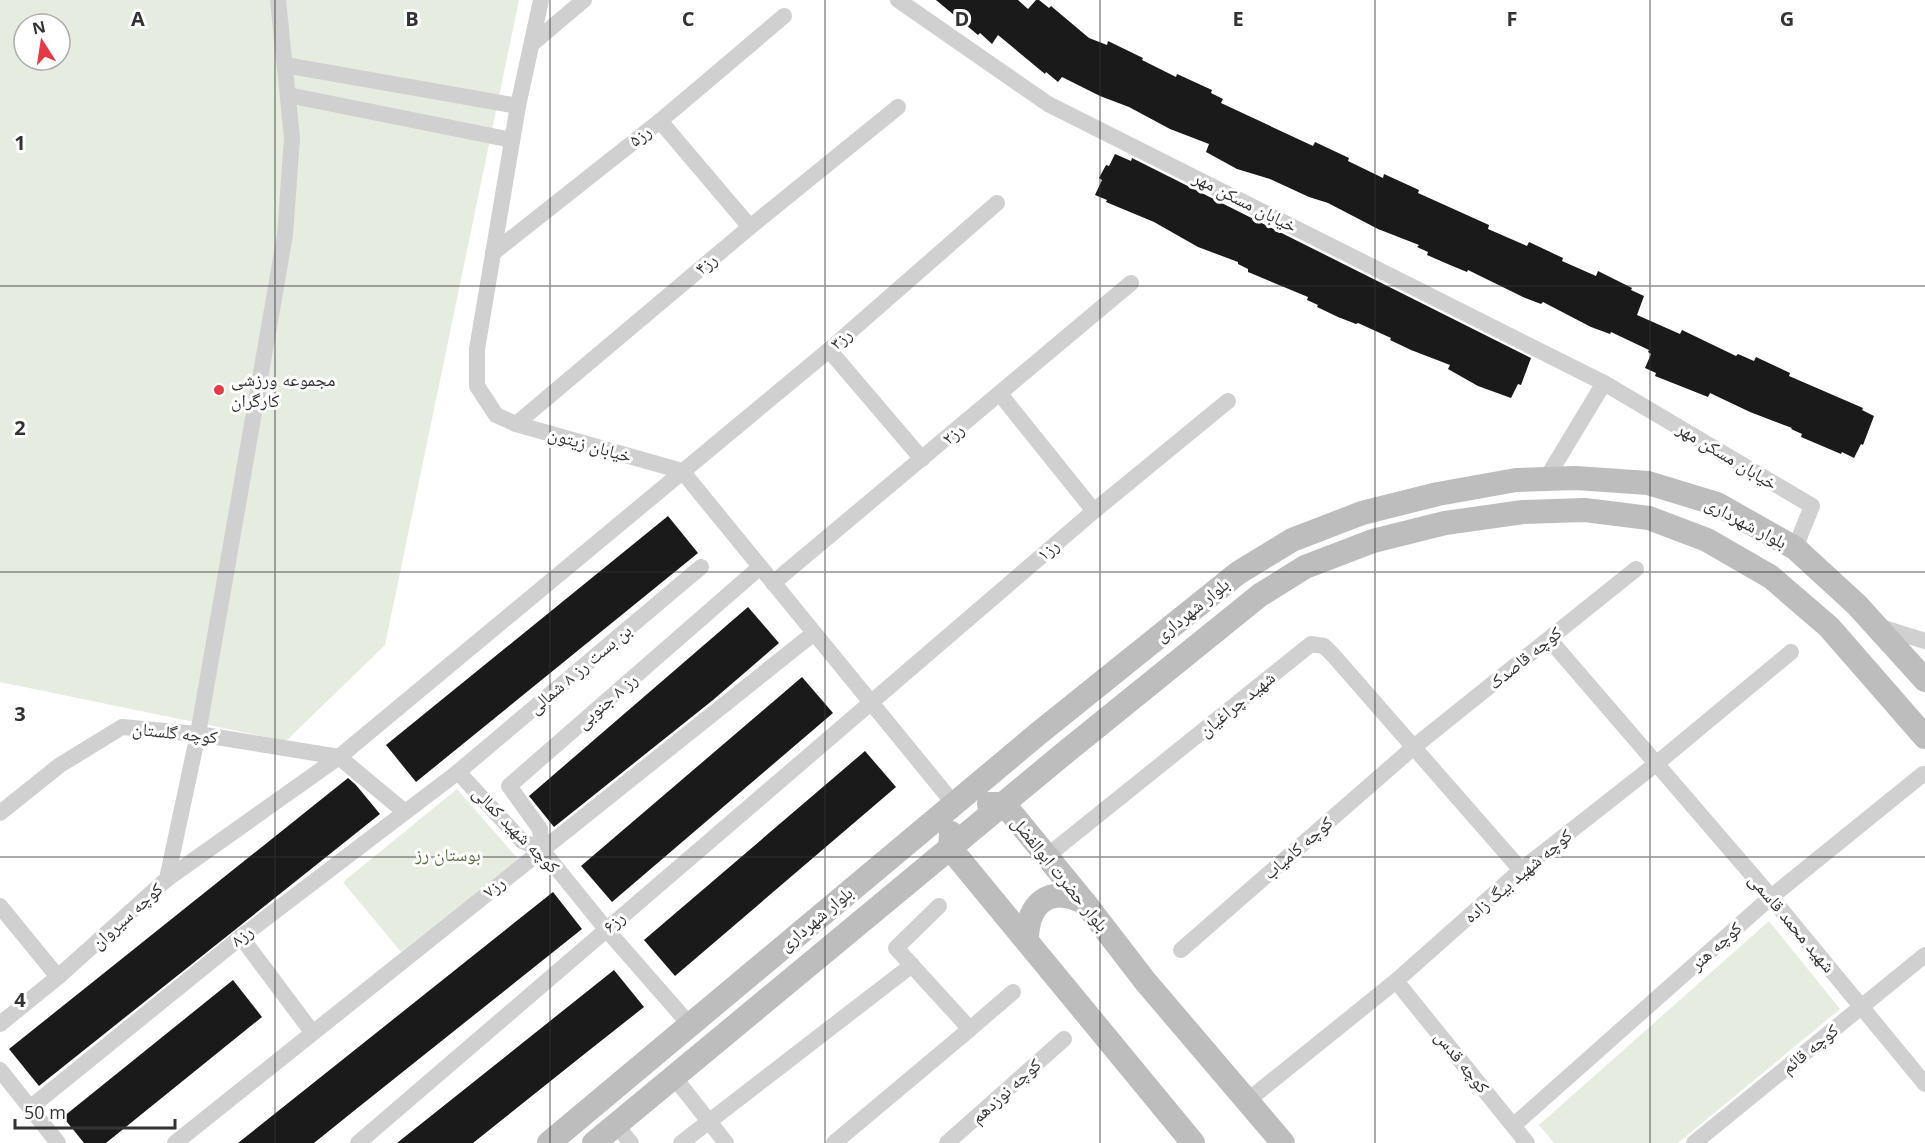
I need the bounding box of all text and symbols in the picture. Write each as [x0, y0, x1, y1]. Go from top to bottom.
text: A [131, 5, 145, 32]
text: B [405, 5, 419, 32]
text: C [682, 5, 695, 32]
text: D [955, 5, 969, 32]
text: E [1232, 5, 1244, 32]
text: F [1507, 5, 1517, 32]
text: G [1780, 5, 1794, 32]
north arrow [12, 12, 72, 72]
text: N [30, 15, 48, 39]
street label: رز۵ [623, 119, 655, 151]
text: 1 [14, 129, 26, 156]
street label: خیابان مسکن مهر [1189, 164, 1301, 237]
street label: رز۴ [689, 247, 722, 279]
street label: رز۳ [824, 322, 857, 355]
place label: مجموعه ورزشی کارگران [231, 367, 336, 412]
marker: مجموعه ورزشی کارگران [212, 383, 226, 397]
text: 2 [14, 414, 26, 441]
street label: خیابان مسکن مهر [1672, 415, 1782, 495]
street label: رز۲ [936, 417, 969, 449]
street label: خیابان زیتون [546, 421, 635, 467]
street label: بلوار شهرداری [1701, 491, 1792, 554]
street label: رز۱ [1031, 533, 1064, 566]
street label: بلوار شهرداری [1149, 572, 1234, 647]
street label: بن بست رز ۸ شمالی [523, 618, 636, 718]
street label: کوچه قاصدک [1483, 620, 1567, 694]
street label: شهید چراغیان [1193, 665, 1280, 742]
street label: رز ۸ جنوبی [571, 667, 642, 734]
text: 3 [14, 700, 26, 727]
street label: کوچه گلستان [131, 716, 219, 748]
street label: کوچه شهید کمالی [468, 780, 566, 879]
street label: کوچه کامیاب [1257, 810, 1338, 884]
street label: بلوار حضرت ابوالفضل [1007, 811, 1115, 936]
street label: کوچه شهید بیگ زاده [1458, 822, 1577, 928]
park label: بوستان رز [414, 842, 481, 866]
street label: شهید محمد قاسمی [1744, 868, 1841, 977]
street label: رز۷ [477, 870, 509, 902]
street label: کوچه سیروان [85, 876, 168, 954]
street label: بلوار شهرداری [773, 880, 857, 956]
street label: رز۶ [597, 905, 630, 938]
street label: کوچه هنر [1684, 915, 1747, 976]
street label: رز۸ [225, 919, 257, 951]
text: 4 [14, 986, 26, 1013]
street label: کوچه قائم [1776, 1018, 1844, 1079]
street label: کوچه قدس [1430, 1025, 1496, 1098]
street label: کوچه نوزدهم [965, 1052, 1047, 1129]
scale bar [15, 1092, 176, 1130]
text: 50 m [24, 1100, 66, 1124]

